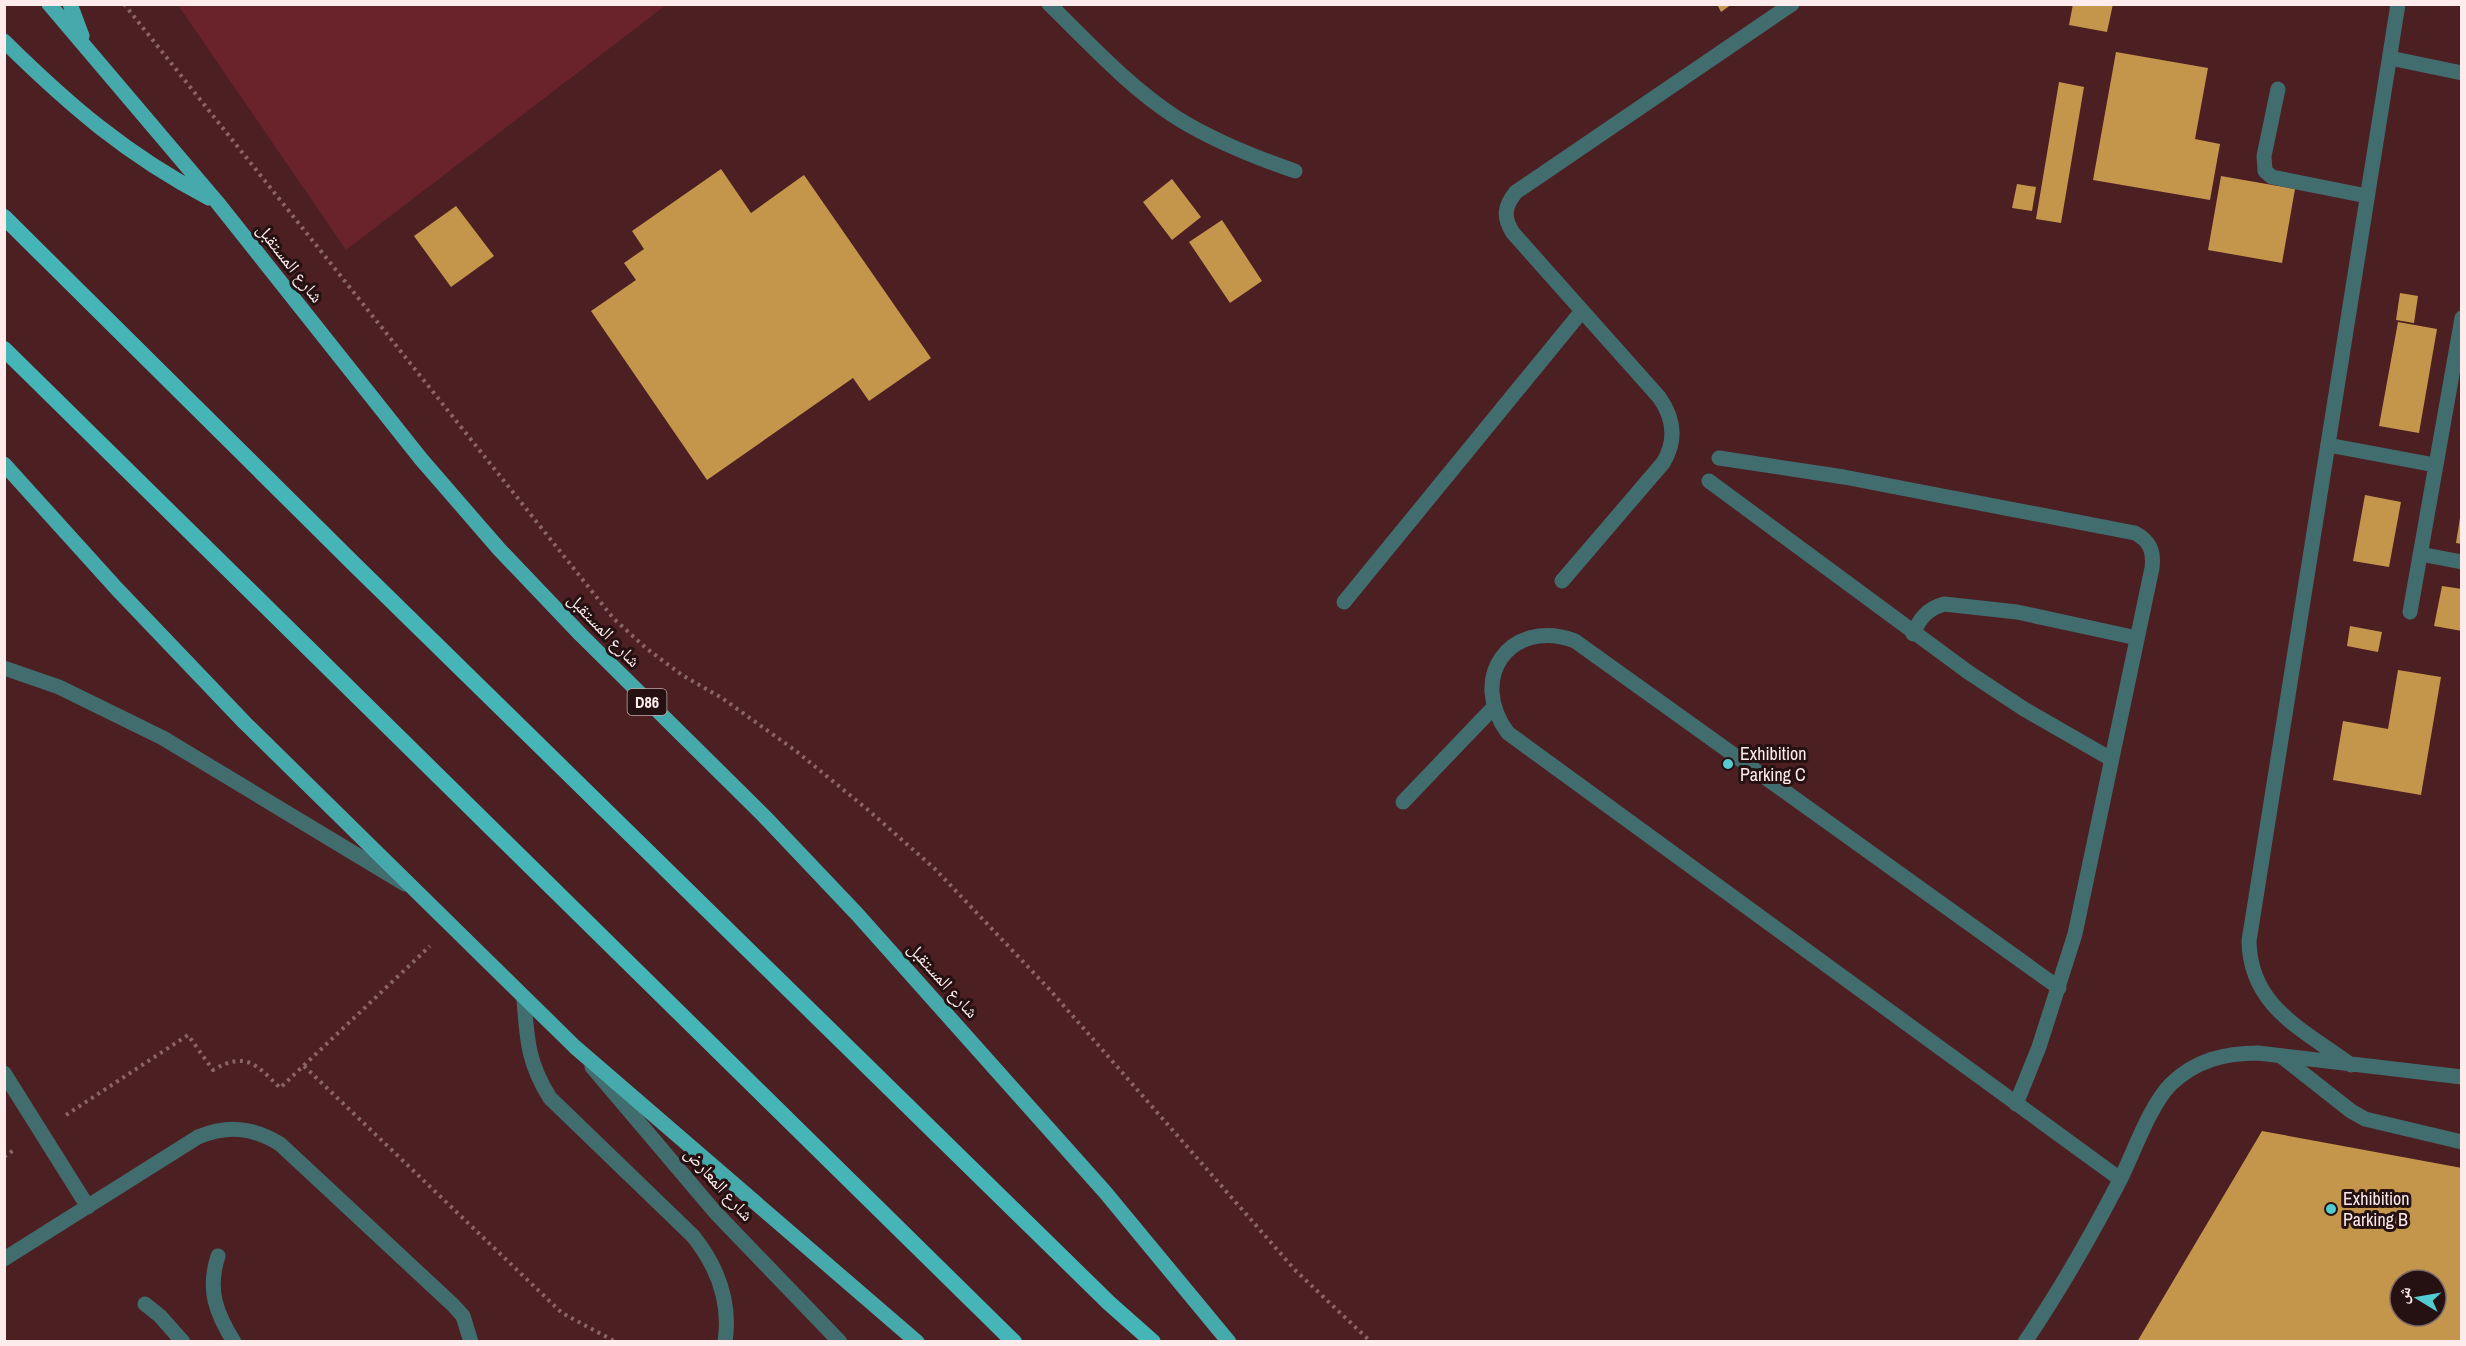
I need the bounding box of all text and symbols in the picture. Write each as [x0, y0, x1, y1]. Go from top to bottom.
street label: شارع المستقبل [251, 218, 330, 308]
street label: شارع المستقبل [562, 587, 646, 673]
road number: D86 [628, 689, 666, 715]
place label: Exhibition Parking C [1740, 741, 1806, 787]
marker: Exhibition Parking C [1721, 757, 1735, 771]
street label: شارع المستقبل [902, 936, 984, 1023]
street label: شارع المعارض [679, 1141, 760, 1226]
place label: Exhibition Parking B [2343, 1186, 2409, 1232]
marker: Exhibition Parking B [2324, 1202, 2338, 1216]
north arrow [2388, 1268, 2448, 1328]
text: ش [2391, 1285, 2416, 1306]

